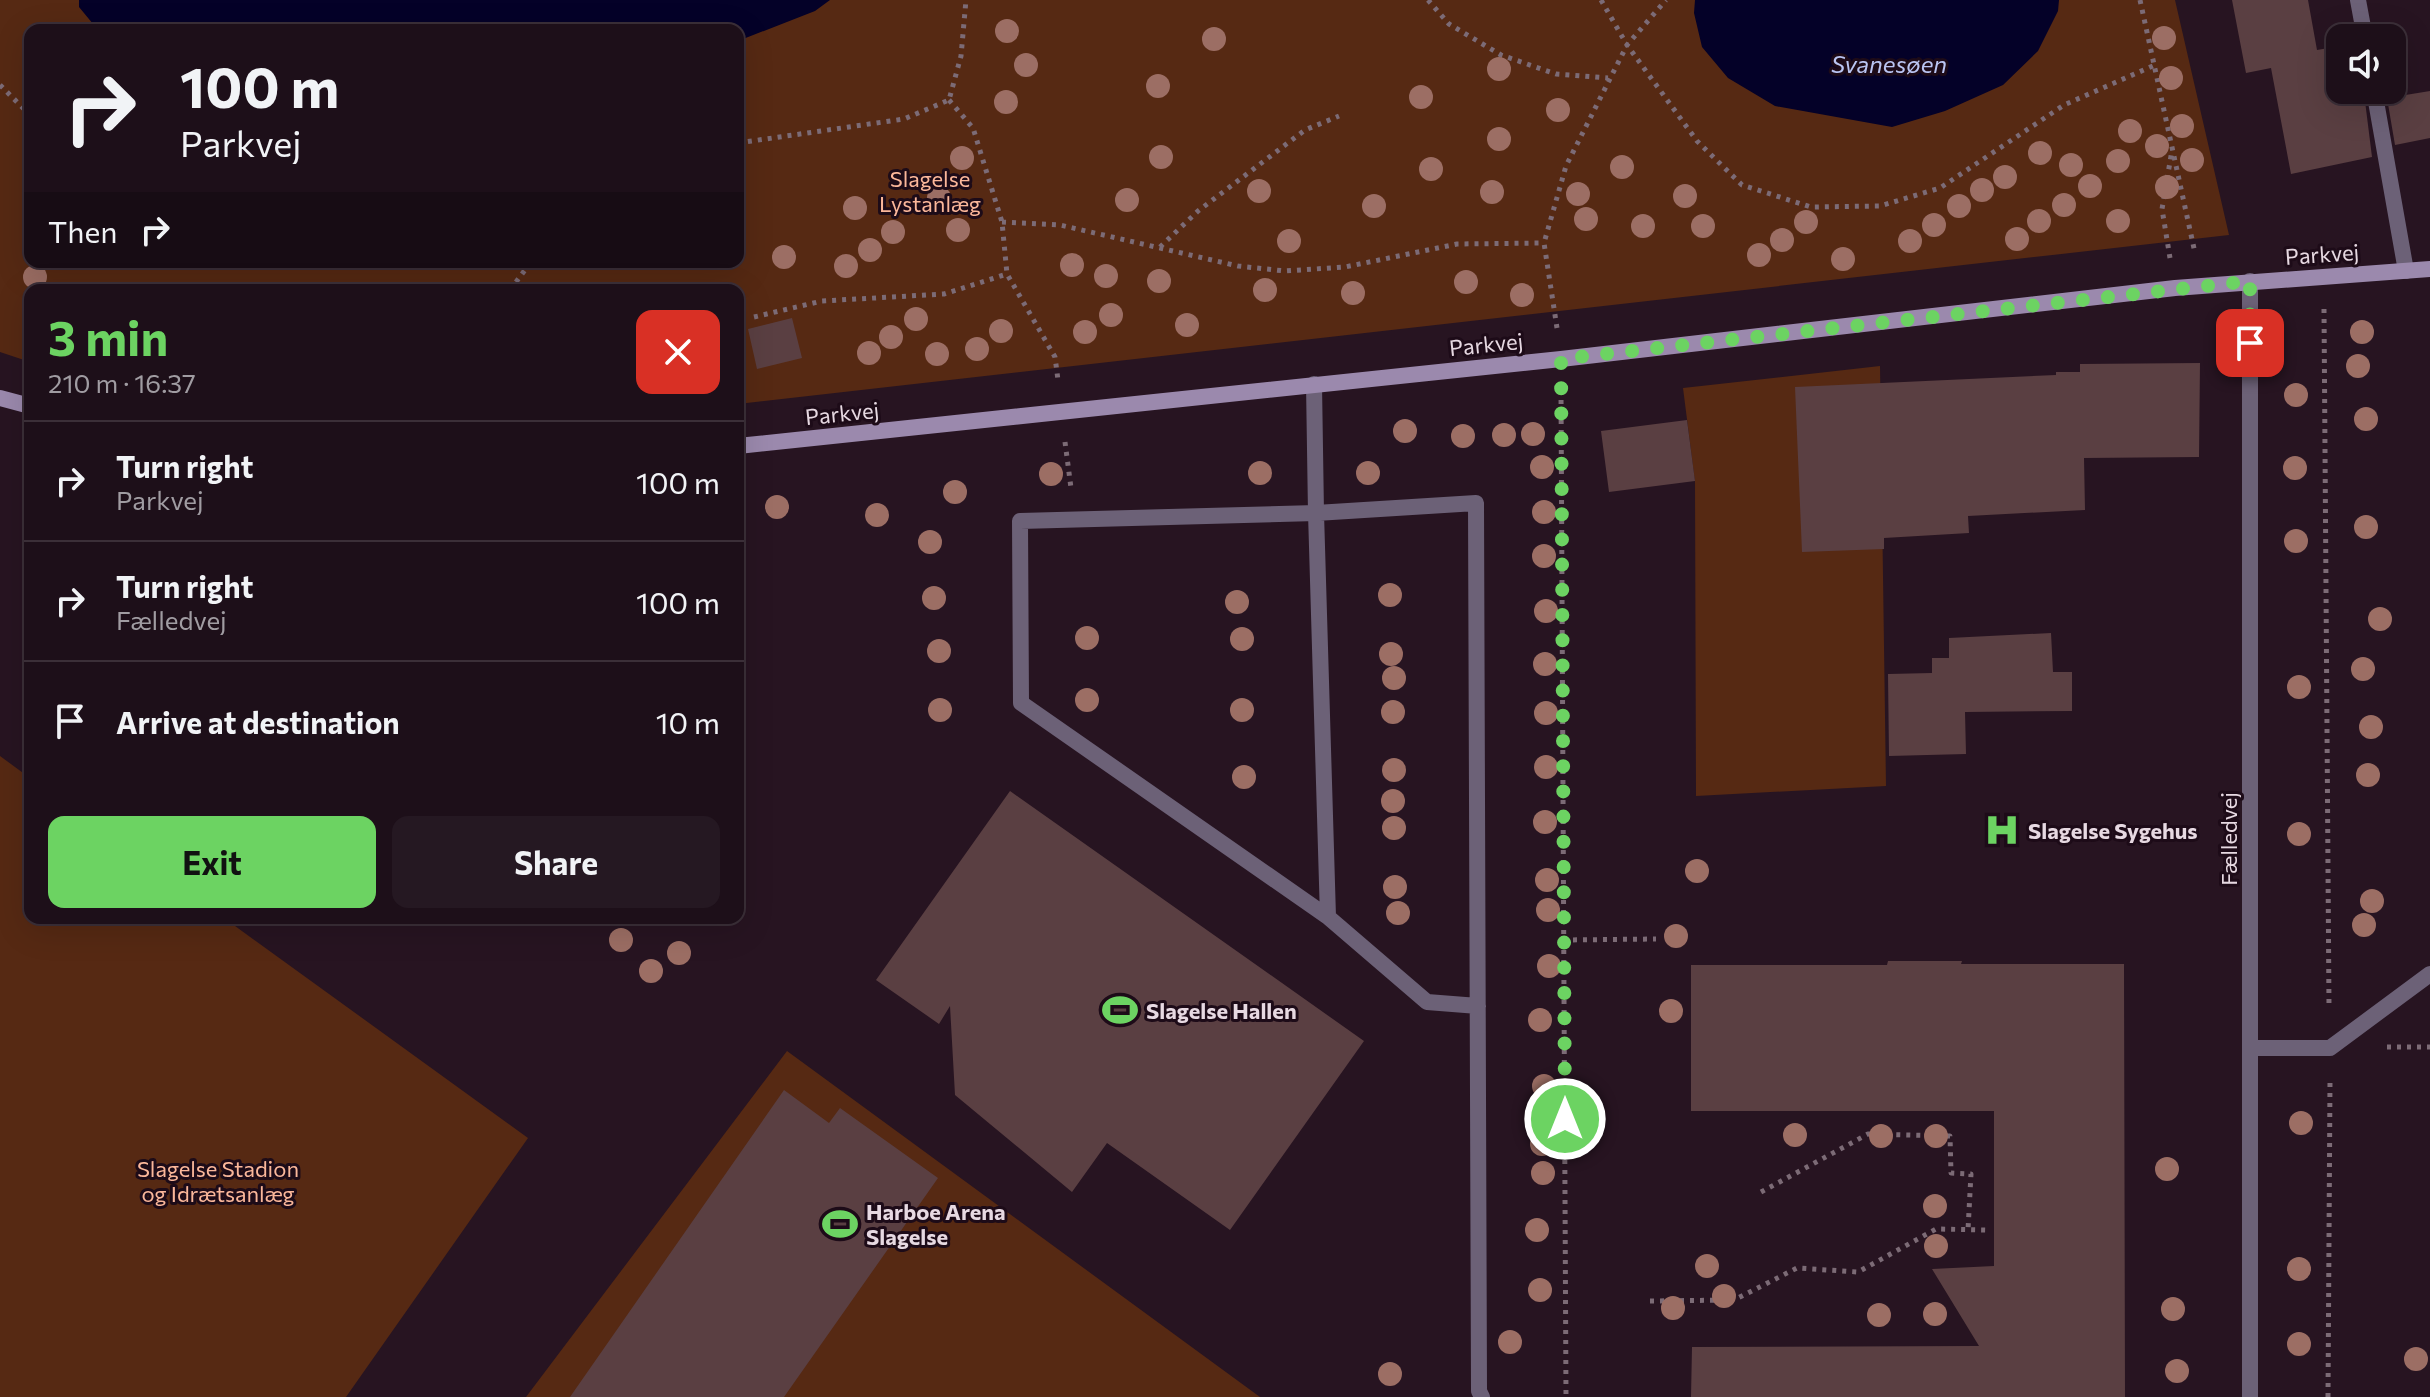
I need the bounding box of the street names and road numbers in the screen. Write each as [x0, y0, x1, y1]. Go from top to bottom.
street label: Parkvej [2284, 238, 2360, 270]
street label: Parkvej [1448, 327, 1524, 361]
street label: Parkvej [804, 396, 880, 430]
street label: Fælledvej [2215, 792, 2242, 886]

